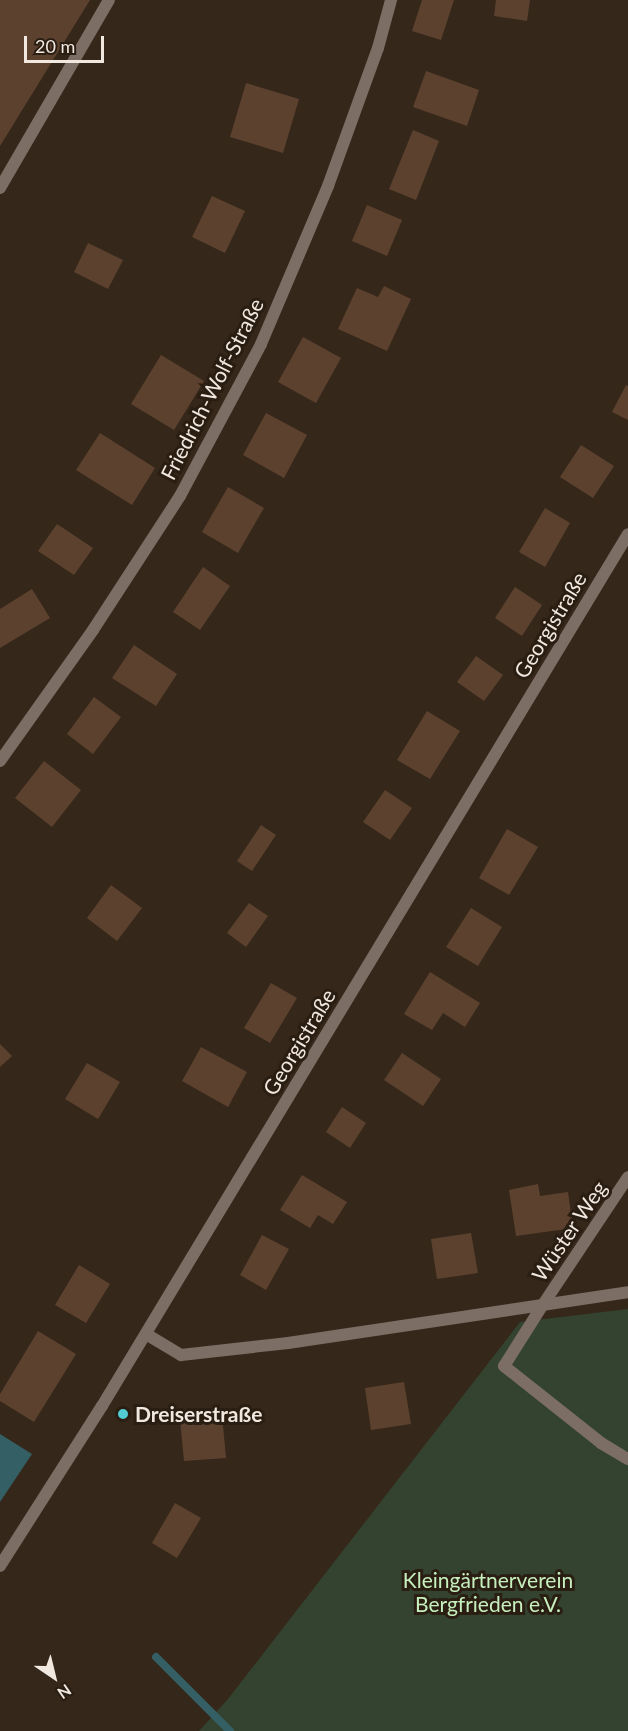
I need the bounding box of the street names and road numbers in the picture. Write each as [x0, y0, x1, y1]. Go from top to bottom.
street label: Friedrich-Wolf-Straße [155, 294, 269, 484]
street label: Georgistraße [508, 567, 592, 683]
street label: Georgistraße [257, 984, 341, 1100]
street label: Wüster Weg [526, 1176, 612, 1286]

